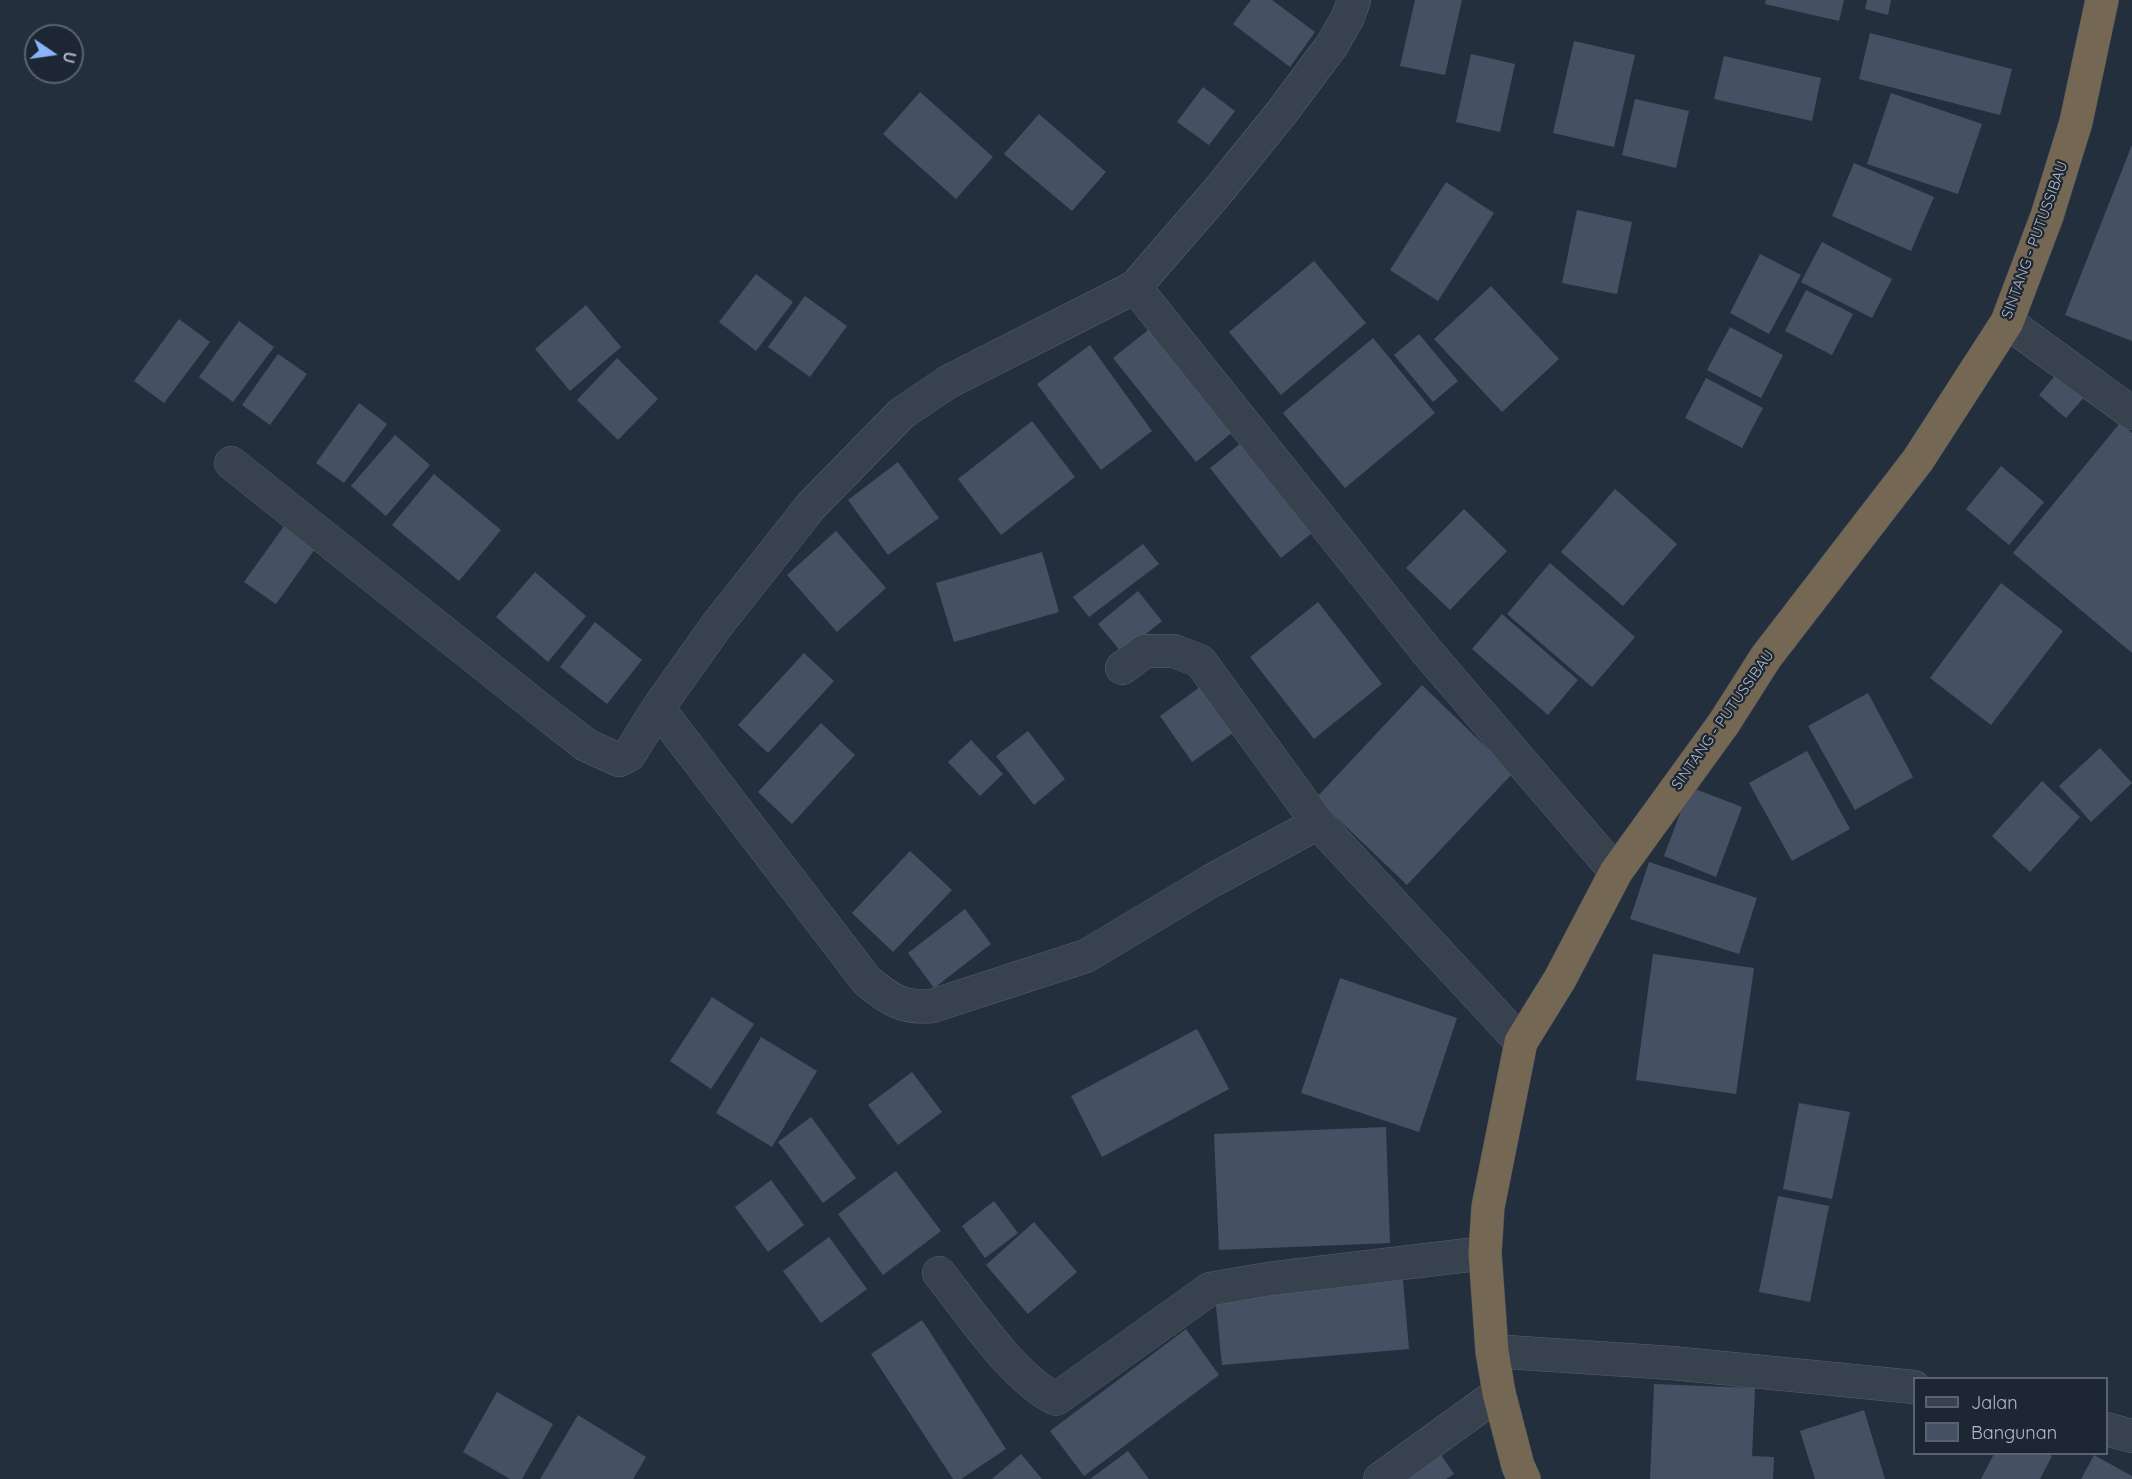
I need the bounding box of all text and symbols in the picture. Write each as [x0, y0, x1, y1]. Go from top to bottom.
north arrow [24, 24, 84, 84]
text: U [59, 50, 81, 65]
street label: SINTANG - PUTUSSIBAU [1998, 159, 2072, 321]
street label: SINTANG - PUTUSSIBAU [1668, 647, 1778, 793]
legend [1913, 1377, 2108, 1455]
text: Jalan [1971, 1391, 2018, 1414]
text: Bangunan [1971, 1421, 2057, 1444]

